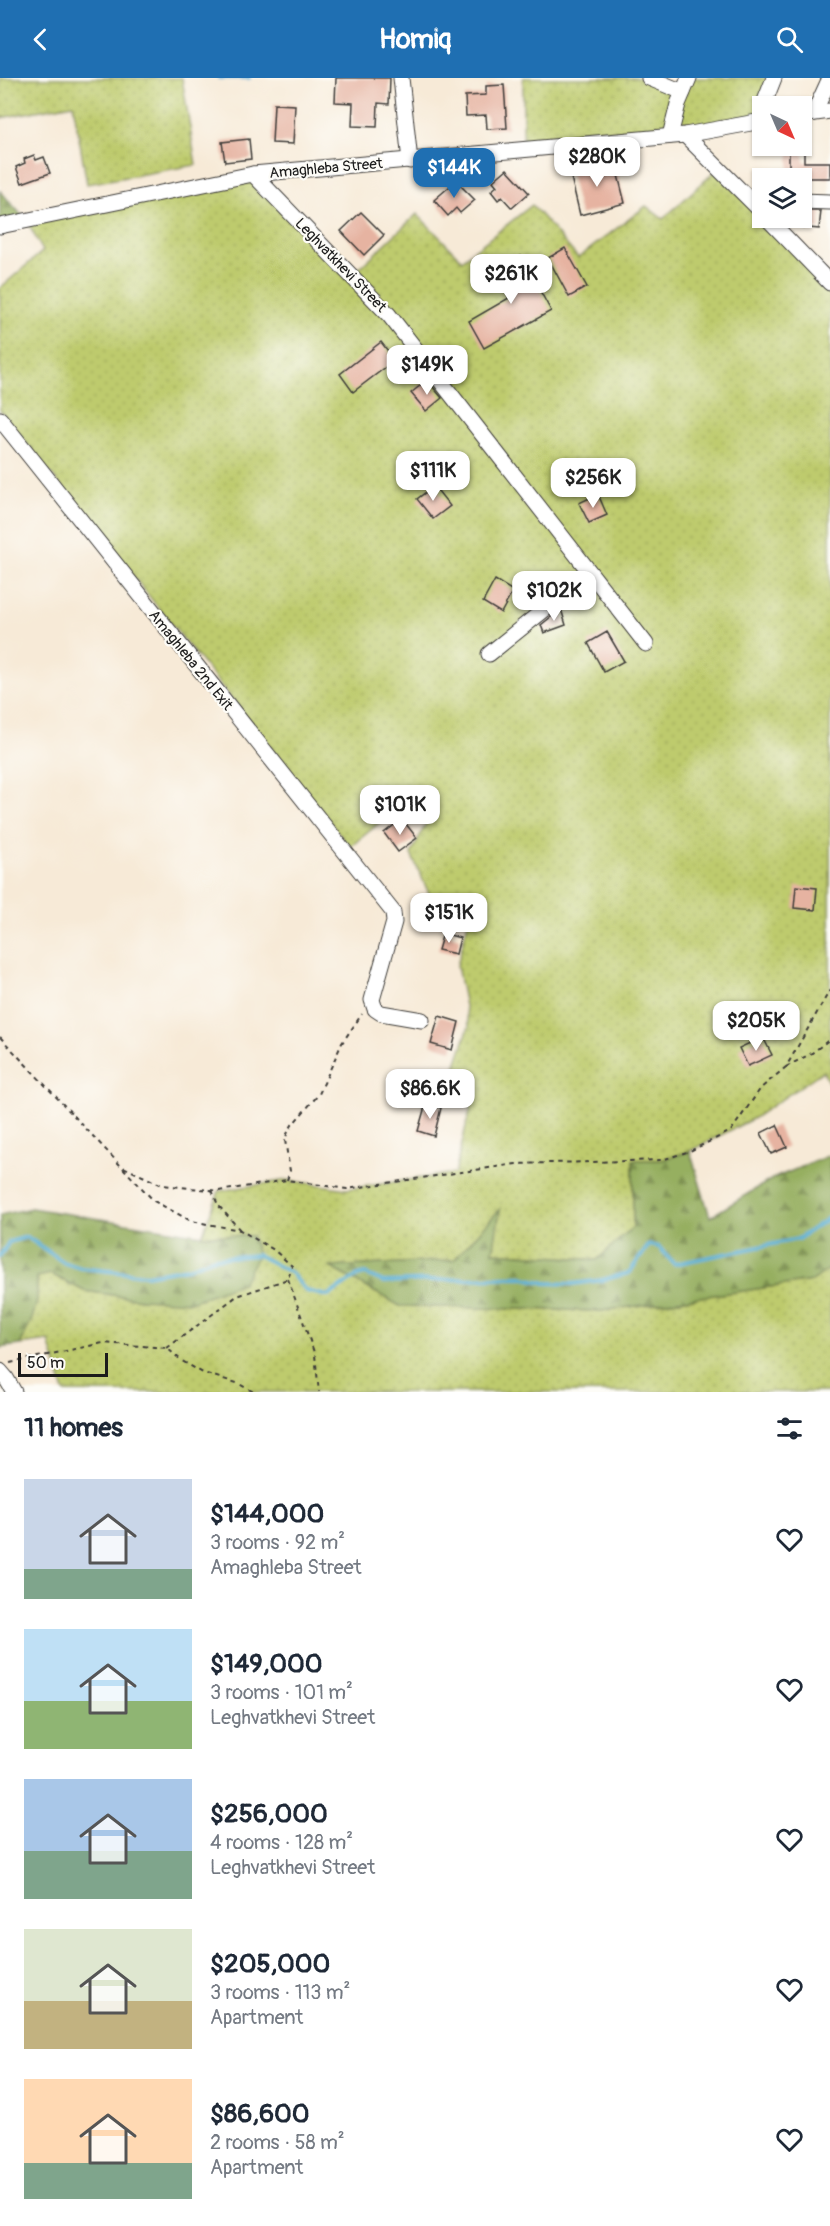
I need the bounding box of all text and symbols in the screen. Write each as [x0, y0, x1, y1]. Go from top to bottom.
icon: back [24, 23, 57, 56]
text: Homiq [379, 23, 451, 56]
icon: search [773, 23, 806, 56]
north arrow [752, 96, 812, 156]
map controls [752, 96, 812, 228]
pin: $280K [555, 137, 639, 188]
text: $280K [568, 144, 626, 169]
pin: $144K [412, 148, 496, 199]
street label: Amaghleba Street [269, 154, 384, 183]
text: $144K [427, 155, 481, 180]
button: layers [752, 168, 812, 228]
street label: Leghvatkhevi Street [291, 214, 391, 317]
pin: $261K [469, 254, 553, 305]
text: $261K [484, 261, 538, 286]
pin: $149K [385, 345, 469, 396]
text: $149K [401, 352, 453, 377]
pin: $111K [391, 451, 475, 502]
text: $111K [410, 458, 456, 483]
pin: $256K [551, 458, 635, 509]
text: $256K [565, 465, 621, 490]
pin: $102K [512, 571, 596, 622]
text: $102K [526, 578, 582, 603]
street label: Amaghleba 2nd Exit [144, 606, 238, 715]
pin: $101K [358, 785, 442, 836]
text: $101K [374, 792, 426, 817]
pin: $151K [407, 893, 491, 944]
text: $151K [424, 900, 474, 925]
pin: $205K [714, 1001, 798, 1052]
text: $205K [727, 1008, 785, 1033]
pin: $86.6K [381, 1069, 479, 1120]
text: $86.6K [400, 1076, 460, 1101]
scale bar [18, 1350, 108, 1378]
text: 50 m [27, 1353, 64, 1373]
text: 11 homes [24, 1412, 123, 1444]
icon: filters [773, 1412, 806, 1445]
text: $144,000 [210, 1498, 324, 1530]
icon: home [72, 1503, 144, 1575]
icon: heart [773, 1523, 806, 1556]
text: 3 rooms · 92 m² [210, 1530, 345, 1555]
text: Amaghleba Street [210, 1555, 362, 1580]
text: $149,000 [210, 1648, 323, 1680]
icon: home [72, 1653, 144, 1725]
icon: heart [773, 1673, 806, 1706]
text: 3 rooms · 101 m² [210, 1680, 353, 1705]
text: Leghvatkhevi Street [210, 1705, 375, 1730]
text: $256,000 [210, 1798, 328, 1830]
icon: home [72, 1803, 144, 1875]
icon: heart [773, 1823, 806, 1856]
text: 4 rooms · 128 m² [210, 1830, 353, 1855]
text: Leghvatkhevi Street [210, 1855, 375, 1880]
text: $205,000 [210, 1948, 330, 1980]
icon: home [72, 1953, 144, 2025]
icon: heart [773, 1973, 806, 2006]
text: 3 rooms · 113 m² [210, 1980, 350, 2005]
text: Apartment [210, 2005, 303, 2030]
text: $86,600 [210, 2098, 310, 2130]
icon: home [72, 2103, 144, 2175]
icon: heart [773, 2123, 806, 2156]
text: 2 rooms · 58 m² [210, 2130, 345, 2155]
text: Apartment [210, 2155, 303, 2180]

